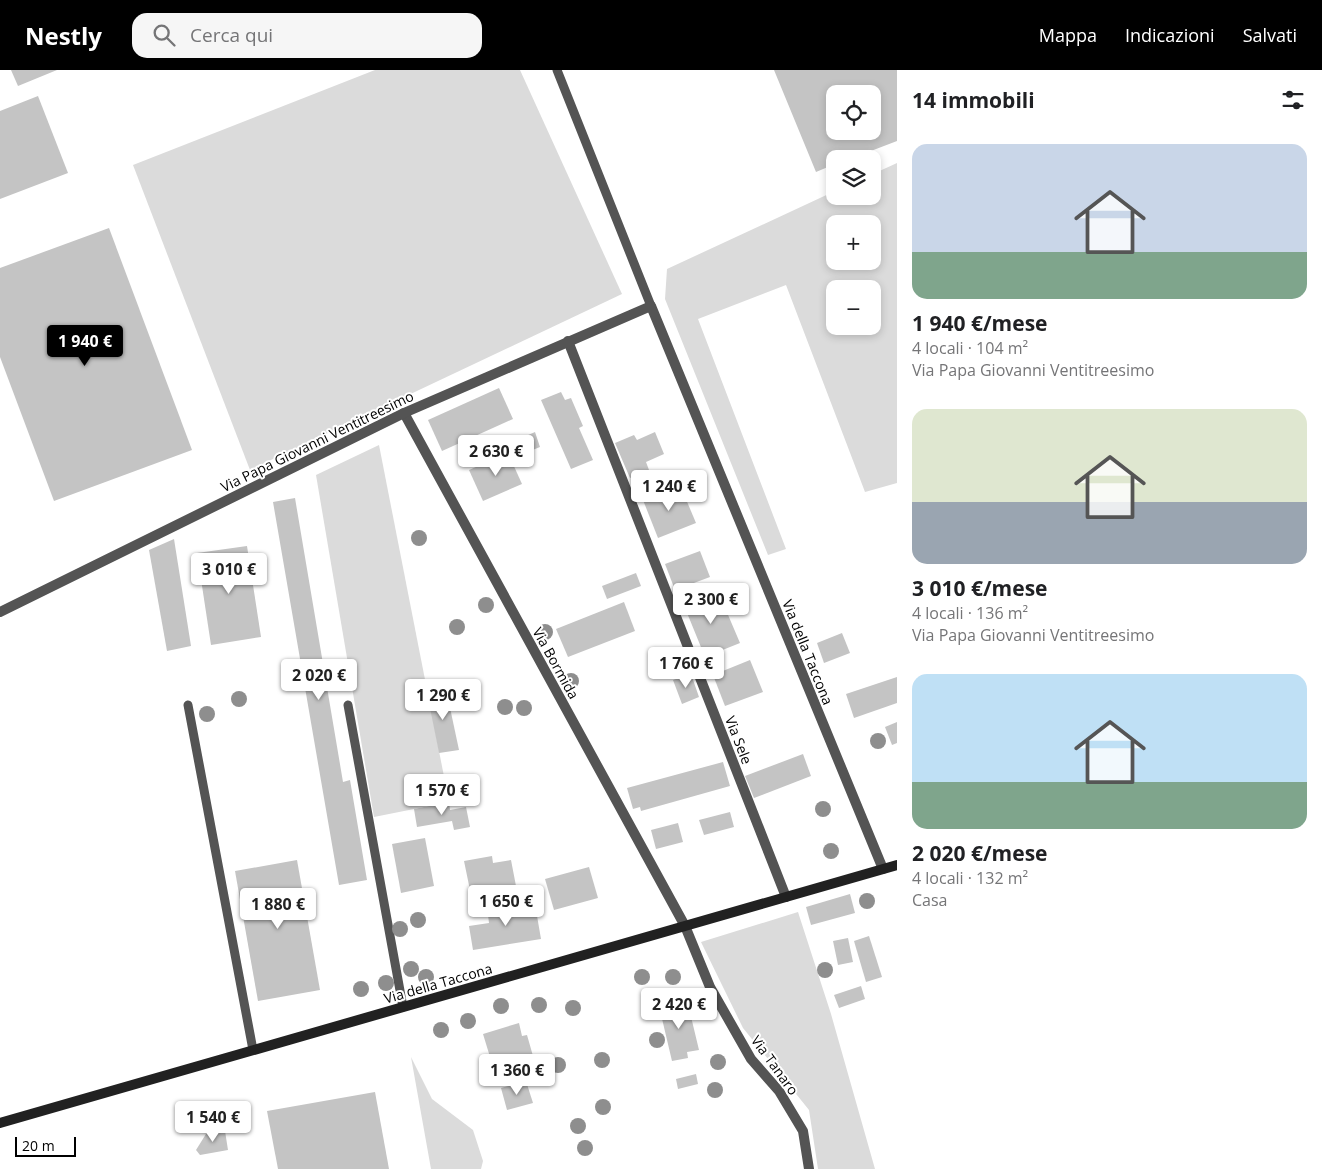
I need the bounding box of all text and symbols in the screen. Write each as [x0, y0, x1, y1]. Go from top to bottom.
search box [132, 13, 482, 58]
text: Nestly [25, 19, 102, 52]
icon: search [150, 21, 178, 49]
text: Cerca qui [190, 22, 273, 48]
text: Mappa [1039, 23, 1097, 47]
text: Indicazioni [1125, 23, 1215, 47]
text: Salvati [1243, 23, 1297, 47]
map controls [826, 85, 881, 335]
button: locate [826, 85, 881, 140]
text: 14 immobili [912, 86, 1035, 114]
icon: filters [1279, 86, 1307, 114]
button: layers [826, 150, 881, 205]
icon: home [1065, 177, 1155, 267]
button: + [826, 215, 881, 270]
button: − [826, 280, 881, 335]
text: 1 940 €/mese [912, 309, 1048, 337]
pin: 1 940 € [39, 324, 131, 367]
text: 1 940 € [58, 330, 112, 352]
text: 4 locali · 104 m² [912, 337, 1028, 359]
text: Via Papa Giovanni Ventitreesimo [912, 359, 1154, 381]
street label: Via Papa Giovanni Ventitreesimo [218, 386, 416, 496]
pin: 2 630 € [450, 434, 542, 477]
text: 2 630 € [469, 440, 523, 462]
icon: home [1065, 442, 1155, 532]
pin: 1 240 € [623, 470, 715, 512]
text: 1 240 € [642, 475, 696, 497]
pin: 3 010 € [183, 552, 275, 595]
text: 3 010 € [202, 558, 256, 580]
text: 3 010 €/mese [912, 574, 1048, 602]
pin: 2 300 € [665, 582, 757, 625]
text: 2 300 € [684, 588, 738, 610]
street label: Via della Taccona [778, 597, 838, 707]
text: 4 locali · 136 m² [912, 602, 1028, 624]
street label: Via Bormida [528, 624, 584, 702]
text: Via Papa Giovanni Ventitreesimo [912, 624, 1154, 646]
pin: 1 760 € [640, 646, 732, 689]
text: 1 760 € [659, 652, 713, 674]
pin: 2 020 € [273, 658, 365, 701]
text: 2 020 € [292, 664, 346, 686]
pin: 1 290 € [397, 678, 489, 721]
text: 1 290 € [416, 684, 470, 706]
icon: home [1065, 707, 1155, 797]
street label: Via Sele [721, 713, 757, 767]
pin: 1 570 € [396, 774, 488, 816]
text: 1 570 € [415, 779, 469, 801]
text: 2 020 €/mese [912, 839, 1048, 867]
text: 4 locali · 132 m² [912, 867, 1028, 889]
pin: 1 650 € [460, 884, 552, 927]
pin: 1 880 € [232, 888, 324, 930]
text: Casa [912, 889, 947, 911]
text: 1 650 € [479, 890, 533, 912]
text: 1 880 € [251, 893, 305, 915]
street label: Via della Taccona [382, 958, 494, 1008]
pin: 2 420 € [633, 988, 725, 1030]
text: 2 420 € [652, 993, 706, 1015]
street label: Via Tanaro [747, 1031, 803, 1099]
pin: 1 360 € [471, 1054, 563, 1096]
text: 1 360 € [490, 1059, 544, 1081]
pin: 1 540 € [167, 1100, 259, 1143]
text: 1 540 € [186, 1106, 240, 1128]
scale bar [15, 1134, 76, 1157]
text: 20 m [22, 1136, 55, 1155]

